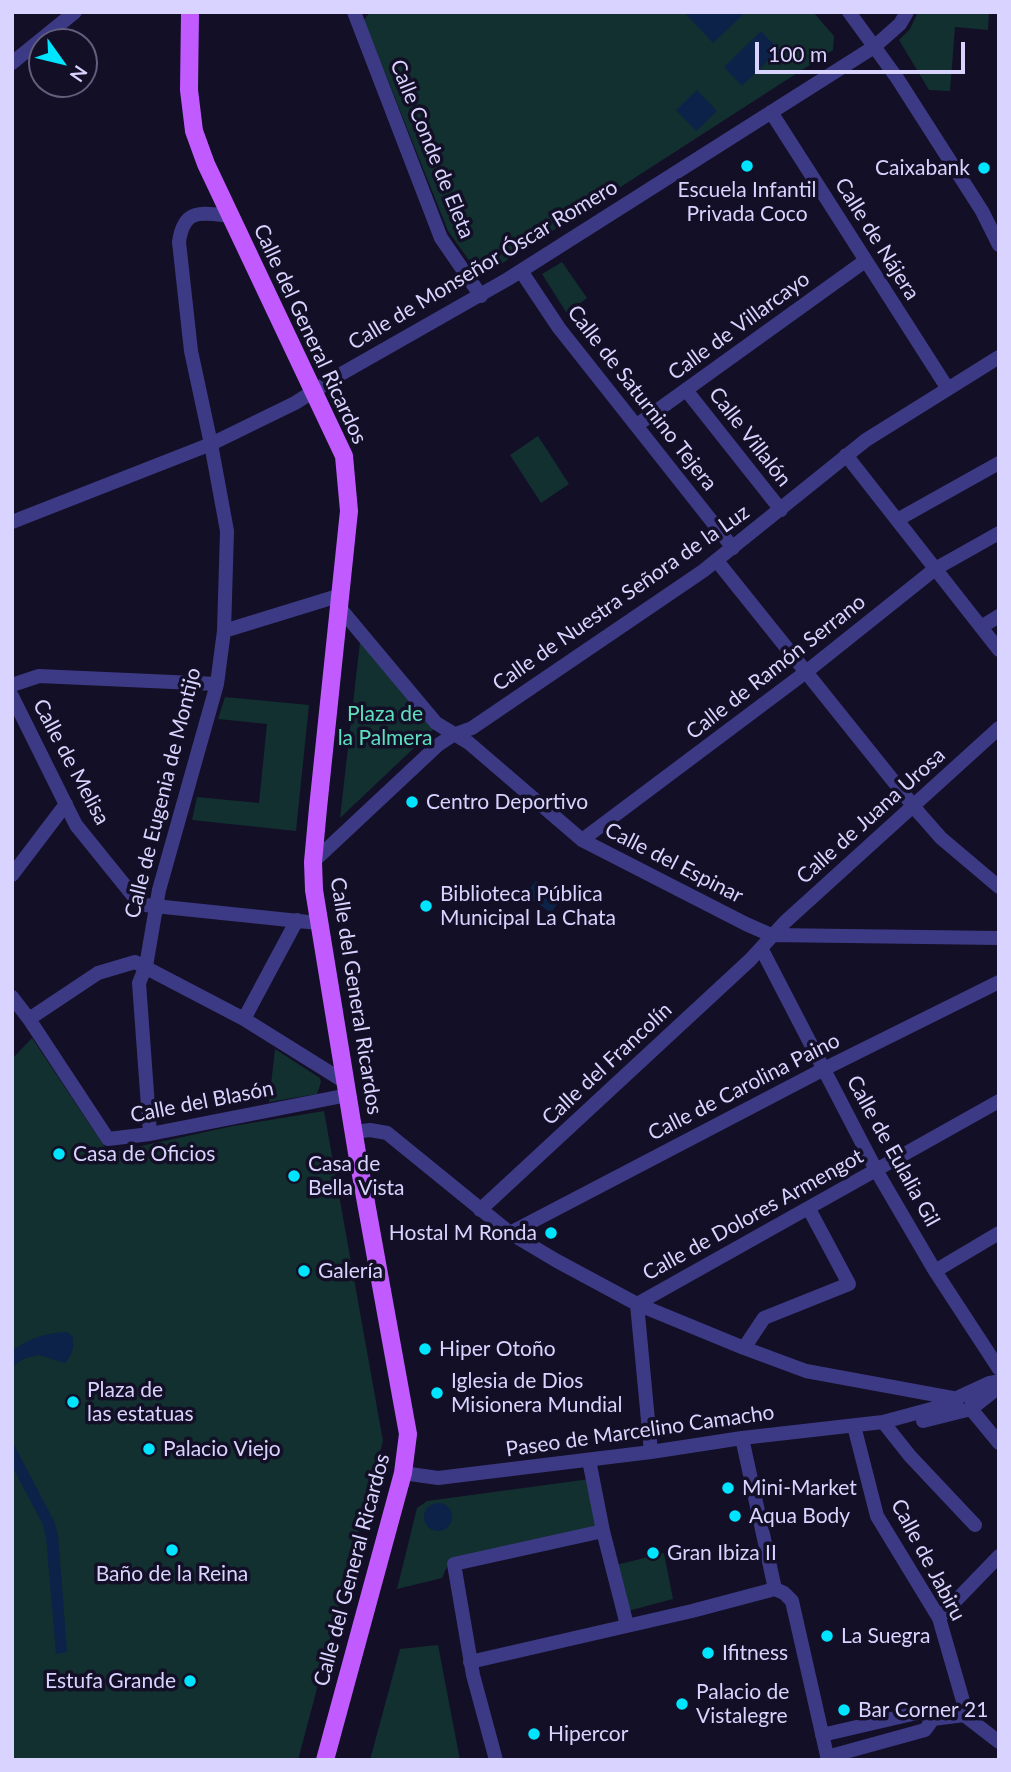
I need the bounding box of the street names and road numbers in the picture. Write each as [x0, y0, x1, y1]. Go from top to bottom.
street label: Calle Conde de Eleta [385, 56, 479, 242]
street label: Calle de Nájera [829, 173, 925, 305]
street label: Calle de Monseñor Óscar Romero [344, 174, 622, 356]
street label: Calle del General Ricardos [248, 220, 372, 448]
street label: Calle de Villarcayo [663, 266, 815, 386]
street label: Calle de Saturnino Tejera [562, 300, 722, 496]
street label: Calle Villalón [703, 382, 797, 492]
street label: Calle de Nuestra Señora de la Luz [488, 500, 754, 696]
street label: Calle de Ramón Serrano [681, 589, 871, 745]
street label: Calle de Eugenia de Montijo [120, 665, 206, 921]
street label: Calle de Melisa [27, 695, 115, 829]
street label: Calle de Juana Urosa [792, 743, 950, 889]
street label: Calle del Espinar [601, 817, 747, 909]
street label: Calle del General Ricardos [325, 876, 387, 1116]
street label: Calle del Francolín [537, 997, 677, 1131]
street label: Calle de Carolina Paino [644, 1028, 844, 1146]
street label: Calle de Eulalia Gil [841, 1071, 945, 1231]
street label: Calle del Blasón [128, 1076, 276, 1128]
street label: Calle de Dolores Armengot [638, 1144, 868, 1286]
street label: Paseo de Marcelino Camacho [504, 1400, 776, 1462]
street label: Calle del General Ricardos [309, 1451, 395, 1689]
street label: Calle de Jabiru [885, 1495, 971, 1625]

